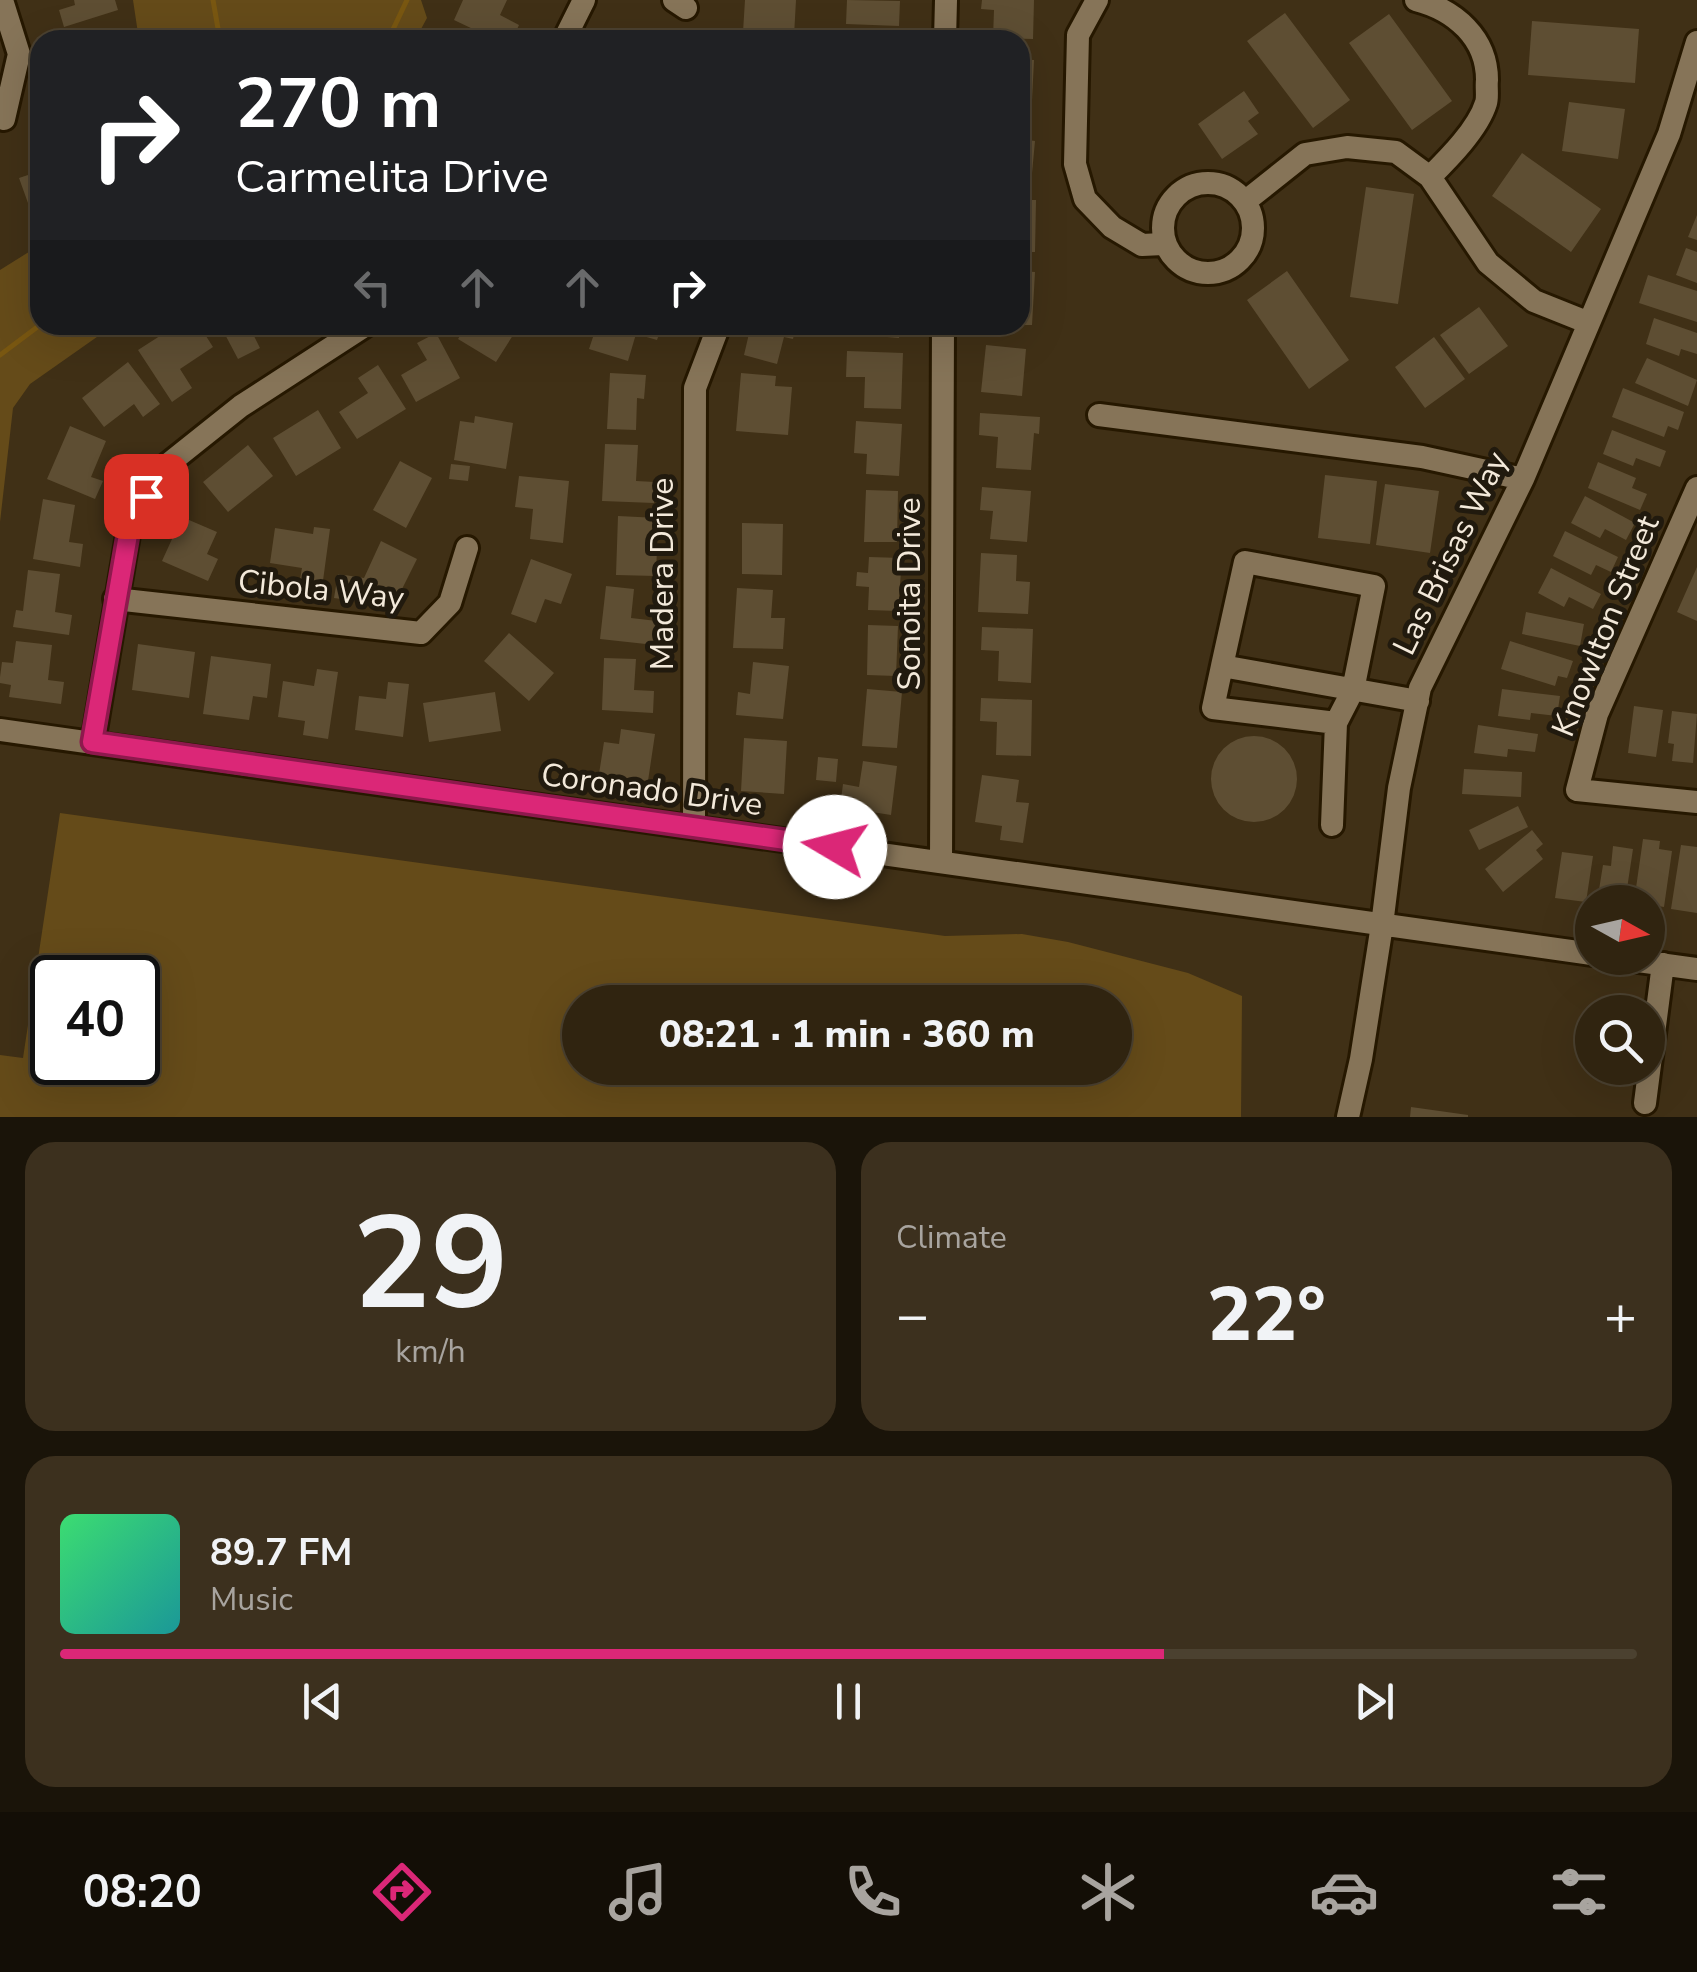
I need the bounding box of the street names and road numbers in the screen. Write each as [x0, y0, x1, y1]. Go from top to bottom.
street label: Las Brisas Way [1383, 444, 1518, 662]
street label: Madera Drive [641, 478, 684, 670]
street label: Sonoita Drive [888, 497, 931, 691]
street label: Knowlton Street [1542, 509, 1670, 743]
street label: Cibola Way [236, 559, 407, 620]
street label: Coronado Drive [539, 753, 765, 826]

